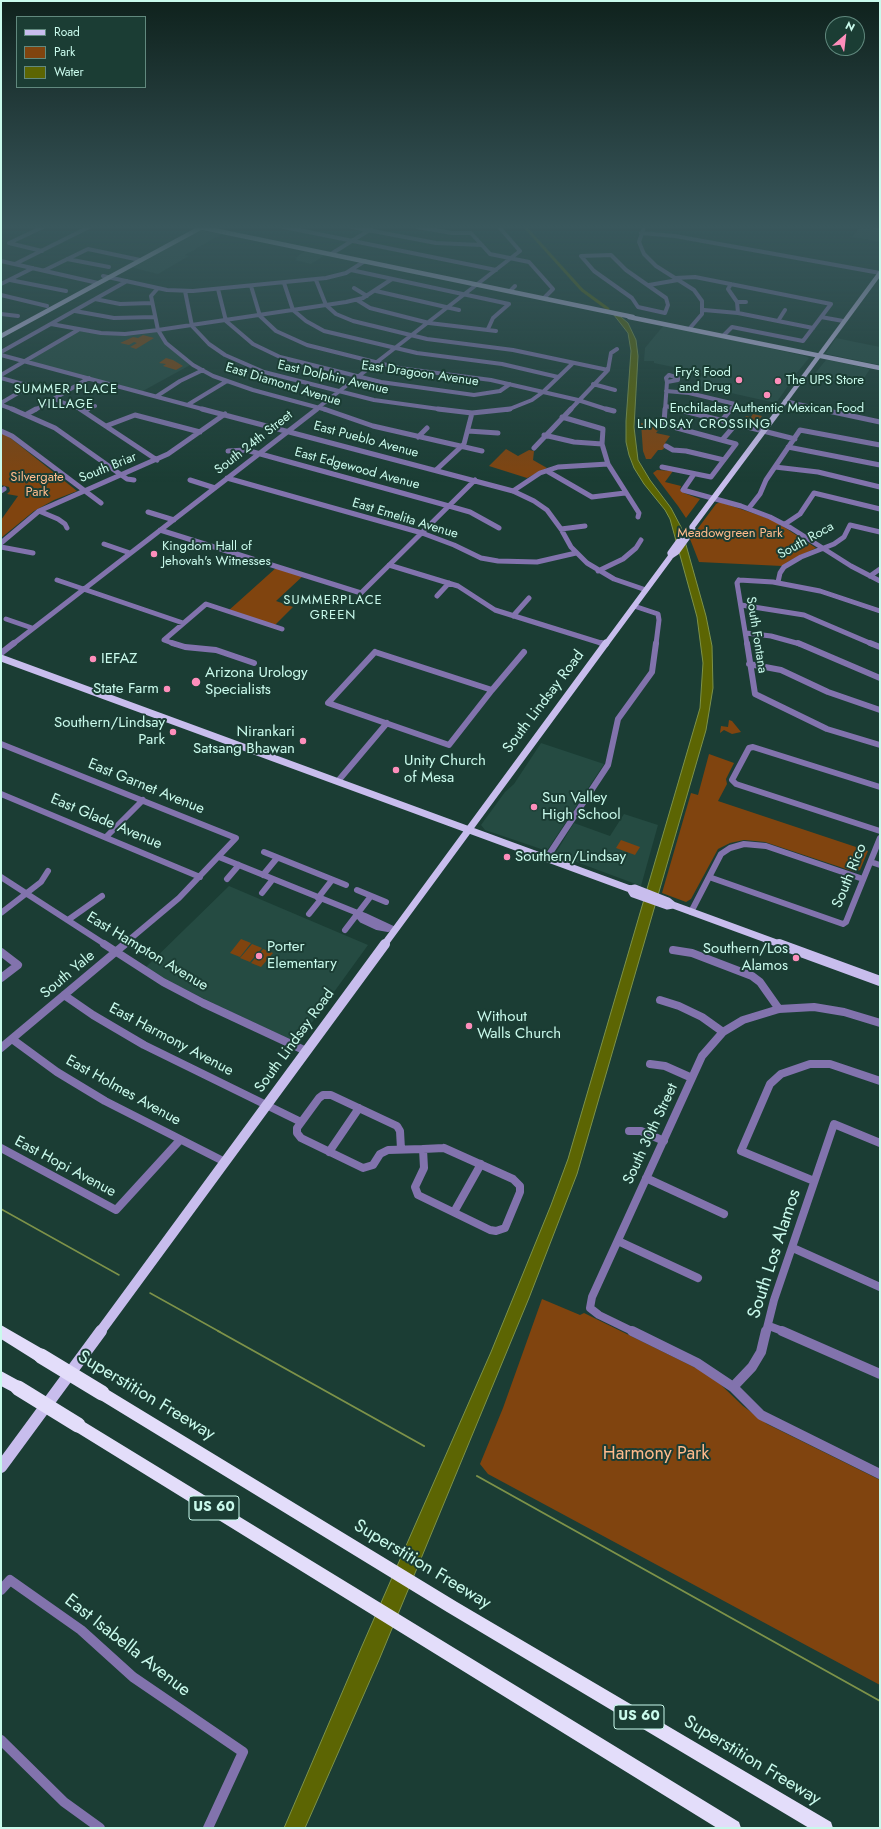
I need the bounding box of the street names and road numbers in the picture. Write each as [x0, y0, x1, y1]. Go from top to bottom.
street label: East Dolphin Avenue [276, 358, 390, 398]
street label: East Dragoon Avenue [360, 358, 480, 390]
street label: East Diamond Avenue [223, 360, 343, 410]
street label: South 24th Street [212, 408, 296, 478]
street label: East Pueblo Avenue [312, 418, 420, 462]
street label: East Edgewood Avenue [293, 445, 421, 493]
street label: South Briar [77, 449, 139, 487]
street label: East Emelita Avenue [350, 495, 460, 543]
street label: South Roca [775, 519, 837, 563]
street label: South Fontana [742, 596, 770, 674]
street label: South Lindsay Road [500, 647, 588, 757]
street label: East Garnet Avenue [85, 755, 207, 819]
street label: East Glade Avenue [48, 790, 164, 854]
street label: South Rico [829, 841, 871, 911]
street label: East Hampton Avenue [83, 909, 211, 995]
street label: South Yale [37, 947, 99, 1003]
street label: South Lindsay Road [251, 986, 339, 1096]
street label: East Harmony Avenue [106, 1000, 236, 1080]
street label: East Holmes Avenue [62, 1052, 184, 1130]
street label: South 30th Street [620, 1081, 682, 1187]
street label: East Hopi Avenue [11, 1133, 119, 1201]
street label: South Los Alamos [744, 1187, 806, 1321]
street label: Superstition Freeway [73, 1346, 219, 1446]
road number: US 60 [189, 1496, 239, 1520]
street label: Superstition Freeway [349, 1515, 495, 1615]
street label: East Isabella Avenue [60, 1590, 194, 1702]
road number: US 60 [614, 1705, 664, 1729]
street label: Superstition Freeway [679, 1711, 825, 1811]

